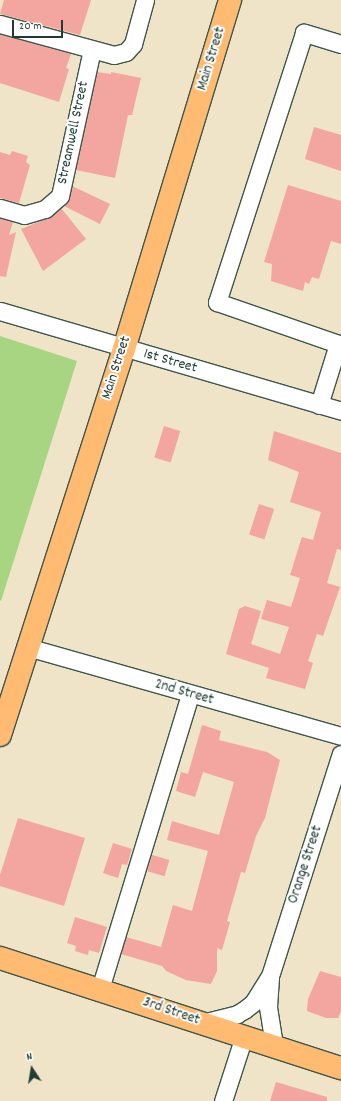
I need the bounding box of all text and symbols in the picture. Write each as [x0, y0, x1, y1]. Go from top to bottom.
scale bar [14, 12, 65, 38]
text: 20 m [19, 18, 42, 35]
street label: Main Street [194, 25, 230, 93]
street label: Streamwell Street [54, 80, 94, 186]
street label: Main Street [98, 334, 136, 402]
street label: 1st Street [141, 346, 199, 378]
street label: 2nd Street [152, 676, 216, 710]
street label: Orange Street [285, 824, 327, 906]
street label: 3rd Street [140, 994, 202, 1030]
north arrow [12, 1049, 52, 1089]
text: N [25, 1049, 34, 1066]

